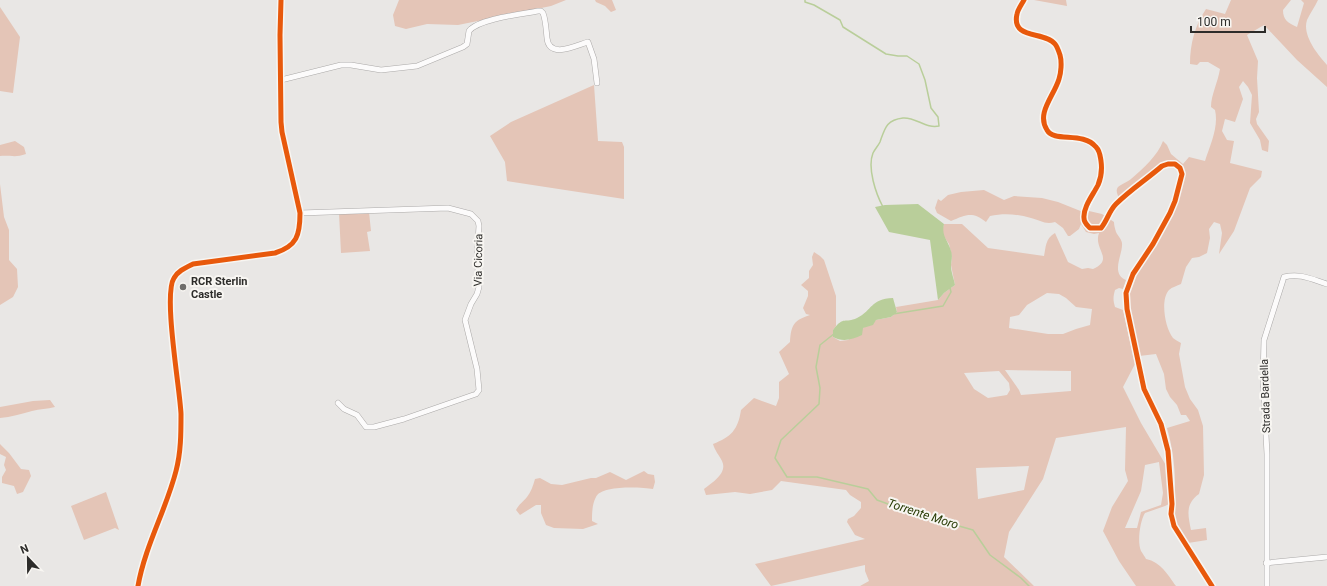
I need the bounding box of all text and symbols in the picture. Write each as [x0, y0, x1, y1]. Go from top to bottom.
scale bar [1191, 8, 1265, 34]
text: 100 m [1197, 15, 1231, 29]
street label: Via Cicoria [472, 234, 485, 286]
place label: RCR Sterlin Castle [191, 275, 247, 301]
marker: RCR Sterlin Castle [178, 282, 188, 292]
street label: Strada Bardella [1258, 359, 1273, 433]
water label: Torrente Moro [886, 496, 960, 532]
north arrow [8, 538, 48, 578]
text: N [18, 542, 31, 557]

